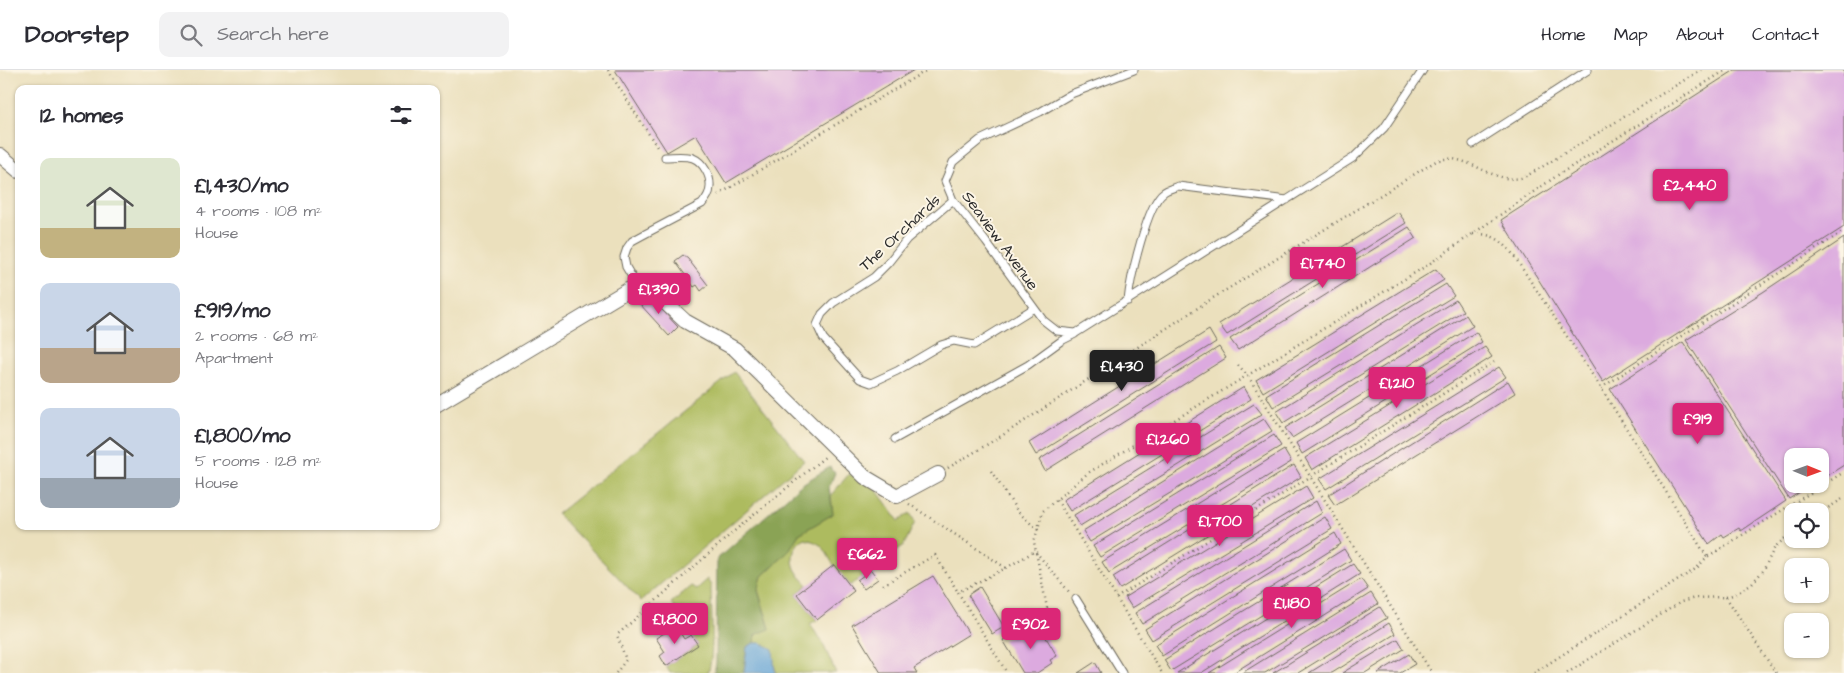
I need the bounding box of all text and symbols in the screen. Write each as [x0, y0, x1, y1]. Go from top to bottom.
search box [159, 12, 509, 57]
text: Doorstep [25, 18, 129, 52]
icon: search [177, 21, 205, 49]
text: Search here [217, 21, 329, 48]
text: Home [1541, 22, 1586, 47]
text: Map [1614, 22, 1648, 47]
text: About [1676, 22, 1724, 47]
text: Contact [1752, 22, 1819, 47]
text: 12 homes [40, 101, 124, 130]
icon: filters [387, 101, 415, 129]
pin: £2,440 [1649, 168, 1731, 211]
text: £1,430/mo [195, 171, 289, 200]
text: £2,440 [1664, 174, 1716, 196]
icon: home [80, 178, 140, 238]
street label: Seaview Avenue [957, 186, 1044, 295]
street label: The Orchards [854, 189, 945, 276]
text: 4 rooms · 108 m² [195, 200, 322, 222]
text: House [195, 222, 239, 244]
pin: £1,740 [1282, 246, 1364, 289]
text: £1,740 [1301, 252, 1345, 274]
pin: £1,390 [618, 272, 700, 315]
text: £1,390 [639, 278, 679, 300]
text: £919/mo [195, 296, 271, 325]
icon: home [80, 303, 140, 363]
text: 2 rooms · 68 m² [195, 325, 318, 347]
text: Apartment [195, 347, 273, 369]
pin: £1,430 [1081, 350, 1163, 392]
text: £1,430 [1101, 355, 1143, 377]
pin: £1,210 [1356, 366, 1438, 409]
text: £1,210 [1380, 372, 1414, 394]
pin: £919 [1668, 402, 1728, 445]
text: £919 [1684, 408, 1712, 430]
text: £1,800/mo [195, 421, 291, 450]
pin: £1,260 [1127, 422, 1209, 465]
icon: home [80, 428, 140, 488]
text: £1,260 [1147, 428, 1189, 450]
north arrow [1784, 448, 1829, 492]
map controls [1784, 448, 1829, 658]
text: 5 rooms · 128 m² [195, 450, 322, 472]
text: House [195, 472, 239, 494]
button: locate [1784, 503, 1829, 548]
pin: £1,700 [1179, 504, 1261, 547]
text: £1,700 [1198, 510, 1242, 532]
pin: £662 [837, 538, 897, 580]
text: £662 [848, 543, 886, 565]
button: + [1784, 558, 1829, 603]
pin: £1,180 [1251, 586, 1333, 629]
text: £1,180 [1274, 592, 1310, 614]
pin: £1,800 [634, 602, 716, 645]
text: £1,800 [653, 608, 697, 630]
pin: £902 [1001, 608, 1061, 650]
text: £902 [1013, 613, 1049, 635]
button: − [1784, 613, 1829, 658]

